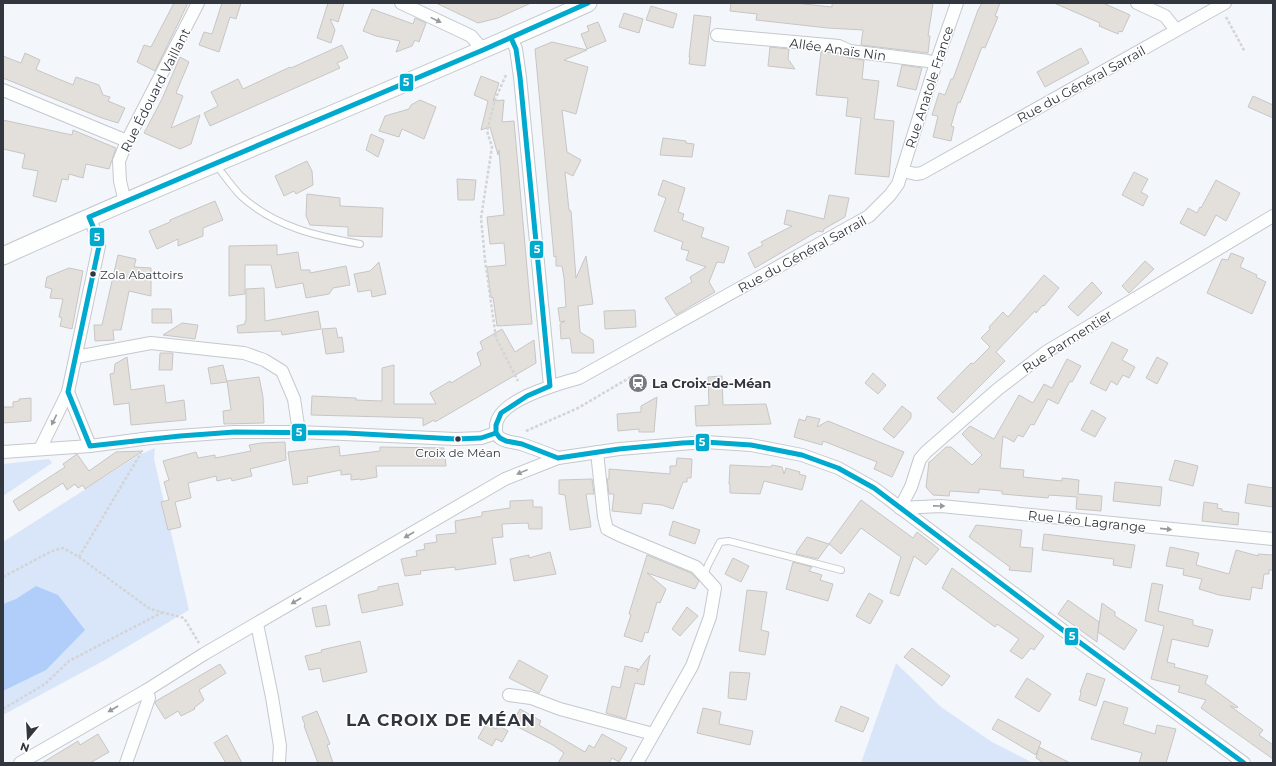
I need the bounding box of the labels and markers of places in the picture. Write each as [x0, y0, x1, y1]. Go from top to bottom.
place label: Zola Abattoirs [100, 267, 183, 282]
marker: Zola Abattoirs [88, 269, 98, 279]
station icon: La Croix-de-Méan [627, 372, 649, 394]
place label: La Croix-de-Méan [652, 375, 771, 391]
marker: Croix de Méan [453, 434, 463, 444]
place label: Croix de Méan [415, 445, 501, 460]

